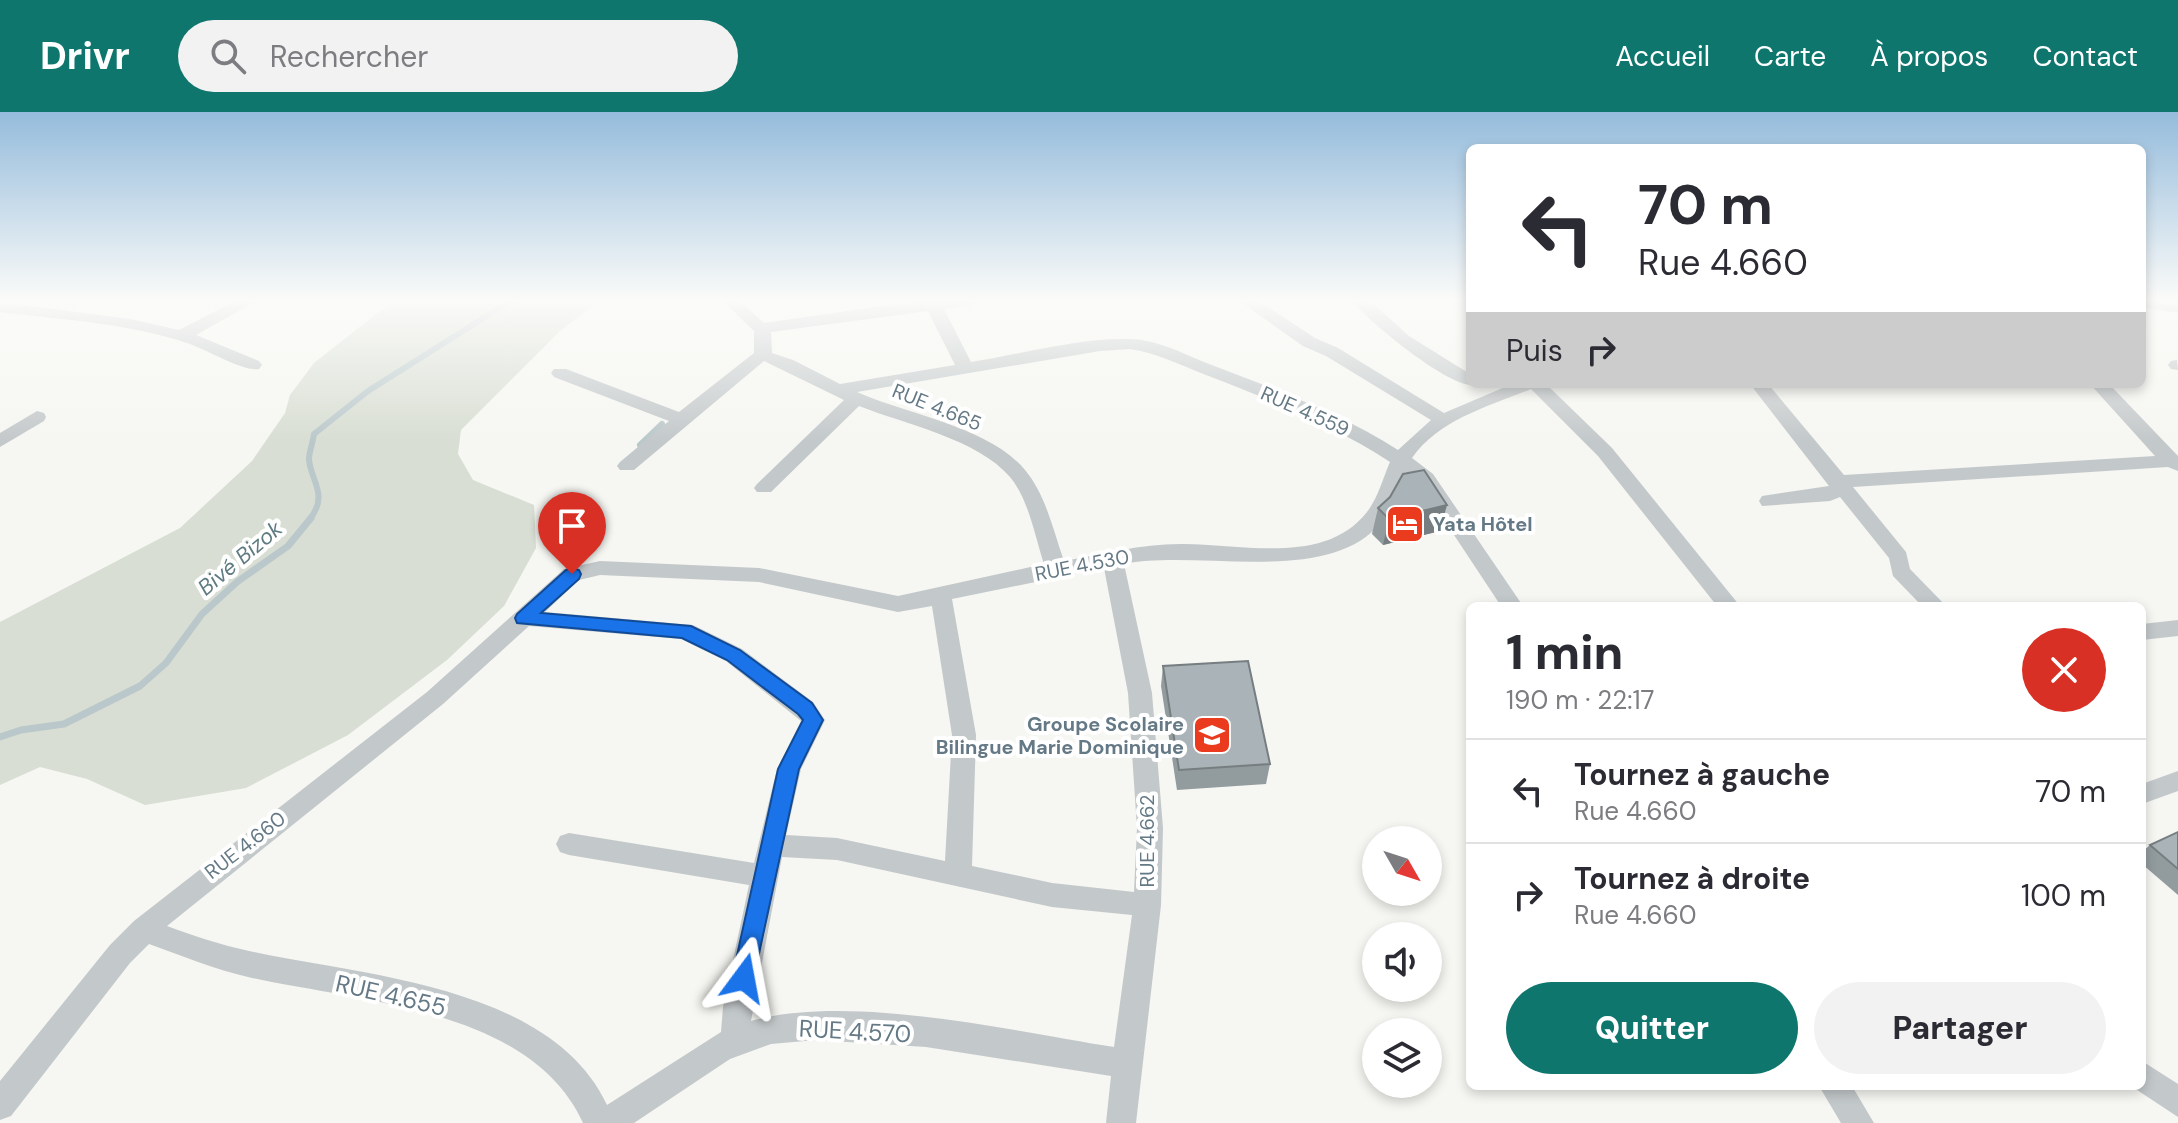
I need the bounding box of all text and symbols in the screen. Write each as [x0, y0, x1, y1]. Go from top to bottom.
search box [178, 20, 738, 92]
text: Drivr [40, 31, 130, 81]
icon: search [206, 34, 250, 78]
text: Rechercher [270, 37, 428, 76]
text: Accueil [1615, 38, 1710, 75]
text: Carte [1754, 38, 1826, 75]
text: À propos [1870, 38, 1988, 75]
text: Contact [2032, 38, 2138, 75]
text: 70 m [1638, 168, 1773, 241]
icon: left [1506, 176, 1610, 280]
text: Rue 4.660 [1638, 239, 1808, 286]
icon: right [1579, 328, 1623, 372]
text: Puis [1506, 331, 1563, 370]
street label: RUE 4.665 [889, 377, 985, 437]
street label: RUE 4.559 [1257, 380, 1353, 442]
pin [538, 492, 606, 574]
hotel icon: Yata Hôtel [1384, 503, 1426, 545]
icon: arrive [550, 504, 594, 548]
place label: Yata Hôtel [1433, 511, 1533, 537]
water label: Bivé Bizok [192, 514, 289, 602]
street label: RUE 4.530 [1033, 543, 1131, 587]
text: 1 min [1506, 621, 1623, 684]
button: close [2022, 628, 2106, 712]
text: 190 m · 22:17 [1506, 683, 1655, 717]
place label: Groupe Scolaire Bilingue Marie Dominique [936, 711, 1184, 760]
school or university icon: Groupe Scolaire Bilingue Marie Dominique [1191, 714, 1233, 756]
text: Tournez à gauche [1574, 755, 1830, 794]
icon: left [1506, 769, 1550, 813]
text: 70 m [2035, 772, 2106, 811]
street label: RUE 4.662 [1134, 794, 1160, 888]
text: Rue 4.660 [1574, 794, 1697, 828]
street label: RUE 4.660 [199, 805, 291, 885]
north arrow [1362, 826, 1442, 906]
map controls [1362, 826, 1442, 1098]
text: Tournez à droite [1574, 859, 1810, 898]
icon: right [1506, 873, 1550, 917]
text: 100 m [2021, 876, 2106, 915]
text: Rue 4.660 [1574, 898, 1697, 932]
button: sound [1362, 922, 1442, 1002]
position arrow [702, 936, 786, 1020]
street label: RUE 4.655 [333, 967, 449, 1023]
button: Quitter [1506, 982, 1798, 1074]
button: Partager [1814, 982, 2106, 1074]
street label: RUE 4.570 [798, 1013, 912, 1049]
button: layers [1362, 1018, 1442, 1098]

